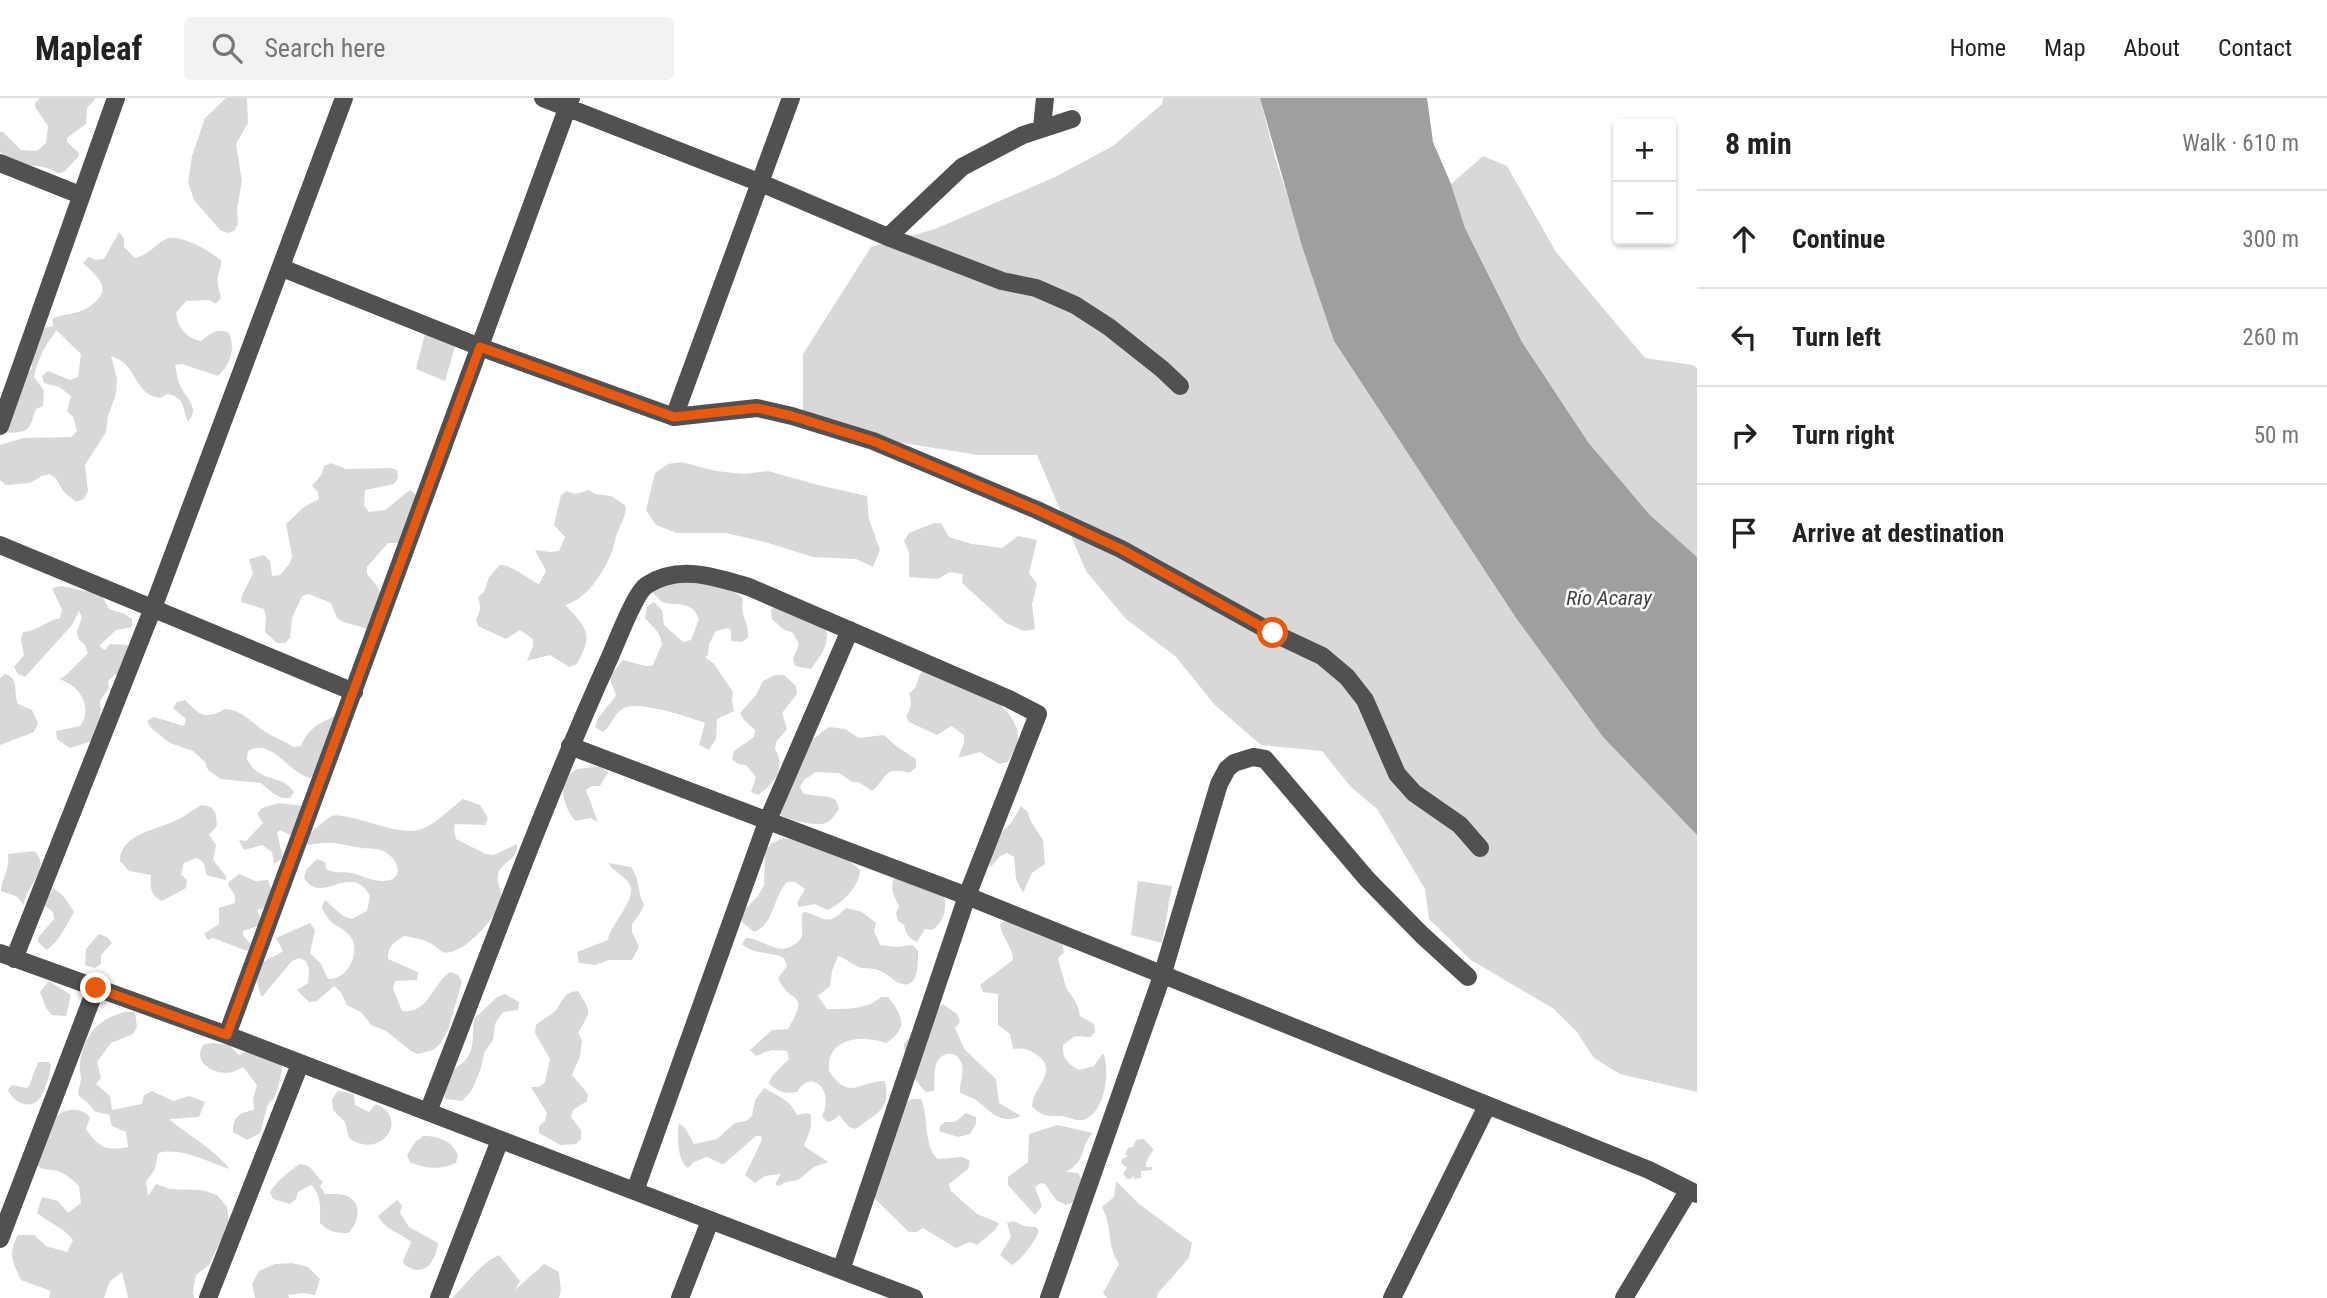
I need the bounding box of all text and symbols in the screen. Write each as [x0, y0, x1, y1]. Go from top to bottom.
search box [184, 17, 674, 80]
text: Mapleaf [35, 29, 142, 68]
icon: search [208, 29, 246, 67]
text: Search here [264, 33, 385, 63]
text: Home [1950, 34, 2006, 62]
text: Map [2044, 34, 2086, 62]
text: About [2124, 34, 2180, 62]
text: Contact [2218, 34, 2292, 62]
map controls [1613, 119, 1676, 245]
button: + [1613, 119, 1676, 182]
text: 8 min [1725, 126, 1792, 161]
text: Walk · 610 m [2182, 130, 2299, 157]
button: − [1613, 182, 1676, 245]
icon: ahead [1725, 220, 1763, 258]
text: Continue [1792, 224, 1885, 254]
text: 300 m [2242, 226, 2299, 253]
icon: left [1725, 318, 1763, 356]
text: Turn left [1792, 322, 1881, 352]
text: 260 m [2242, 324, 2299, 351]
icon: right [1725, 416, 1763, 454]
text: Turn right [1792, 420, 1894, 450]
text: 50 m [2254, 422, 2299, 449]
icon: arrive [1725, 514, 1763, 552]
text: Arrive at destination [1792, 518, 2004, 548]
water label: Río Acaray [1566, 586, 1652, 610]
route start [1257, 617, 1288, 648]
route end [80, 972, 111, 1003]

